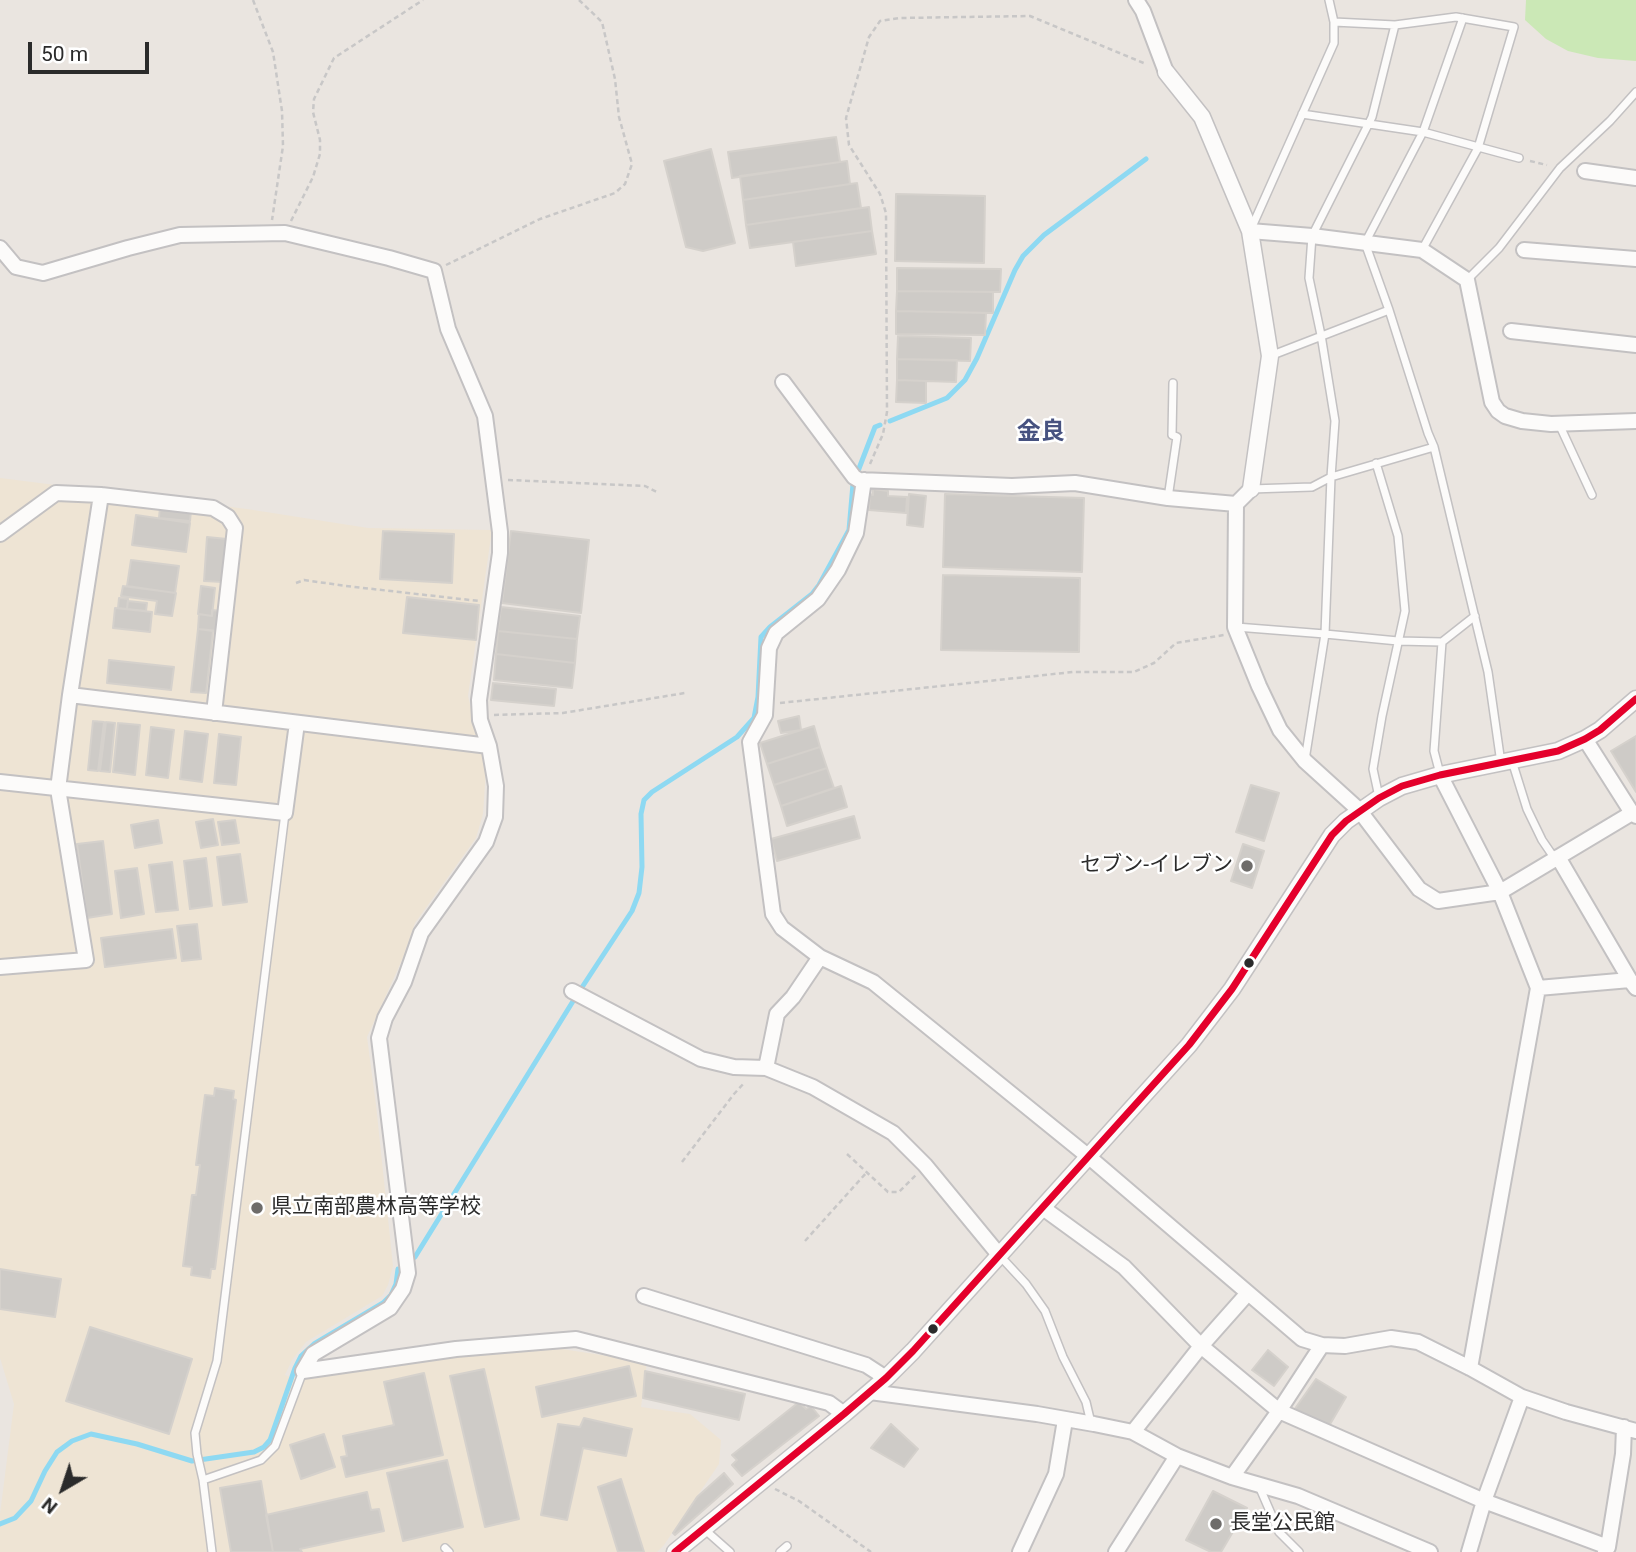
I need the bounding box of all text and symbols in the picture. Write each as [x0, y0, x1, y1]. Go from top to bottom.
scale bar [32, 28, 152, 72]
text: 50 m [41, 42, 88, 66]
district label: 金良 [1017, 419, 1065, 447]
place label: セブン-イレブン [1080, 853, 1233, 879]
marker: セブン-イレブン [1239, 858, 1255, 874]
unlabelled marker [1242, 956, 1256, 970]
place label: 県立南部農林高等学校 [271, 1195, 481, 1221]
marker: 県立南部農林高等学校 [249, 1200, 265, 1216]
unlabelled marker [926, 1322, 940, 1336]
north arrow [28, 1454, 98, 1524]
text: N [37, 1493, 62, 1519]
place label: 長堂公民館 [1230, 1511, 1335, 1537]
marker: 長堂公民館 [1208, 1516, 1224, 1532]

